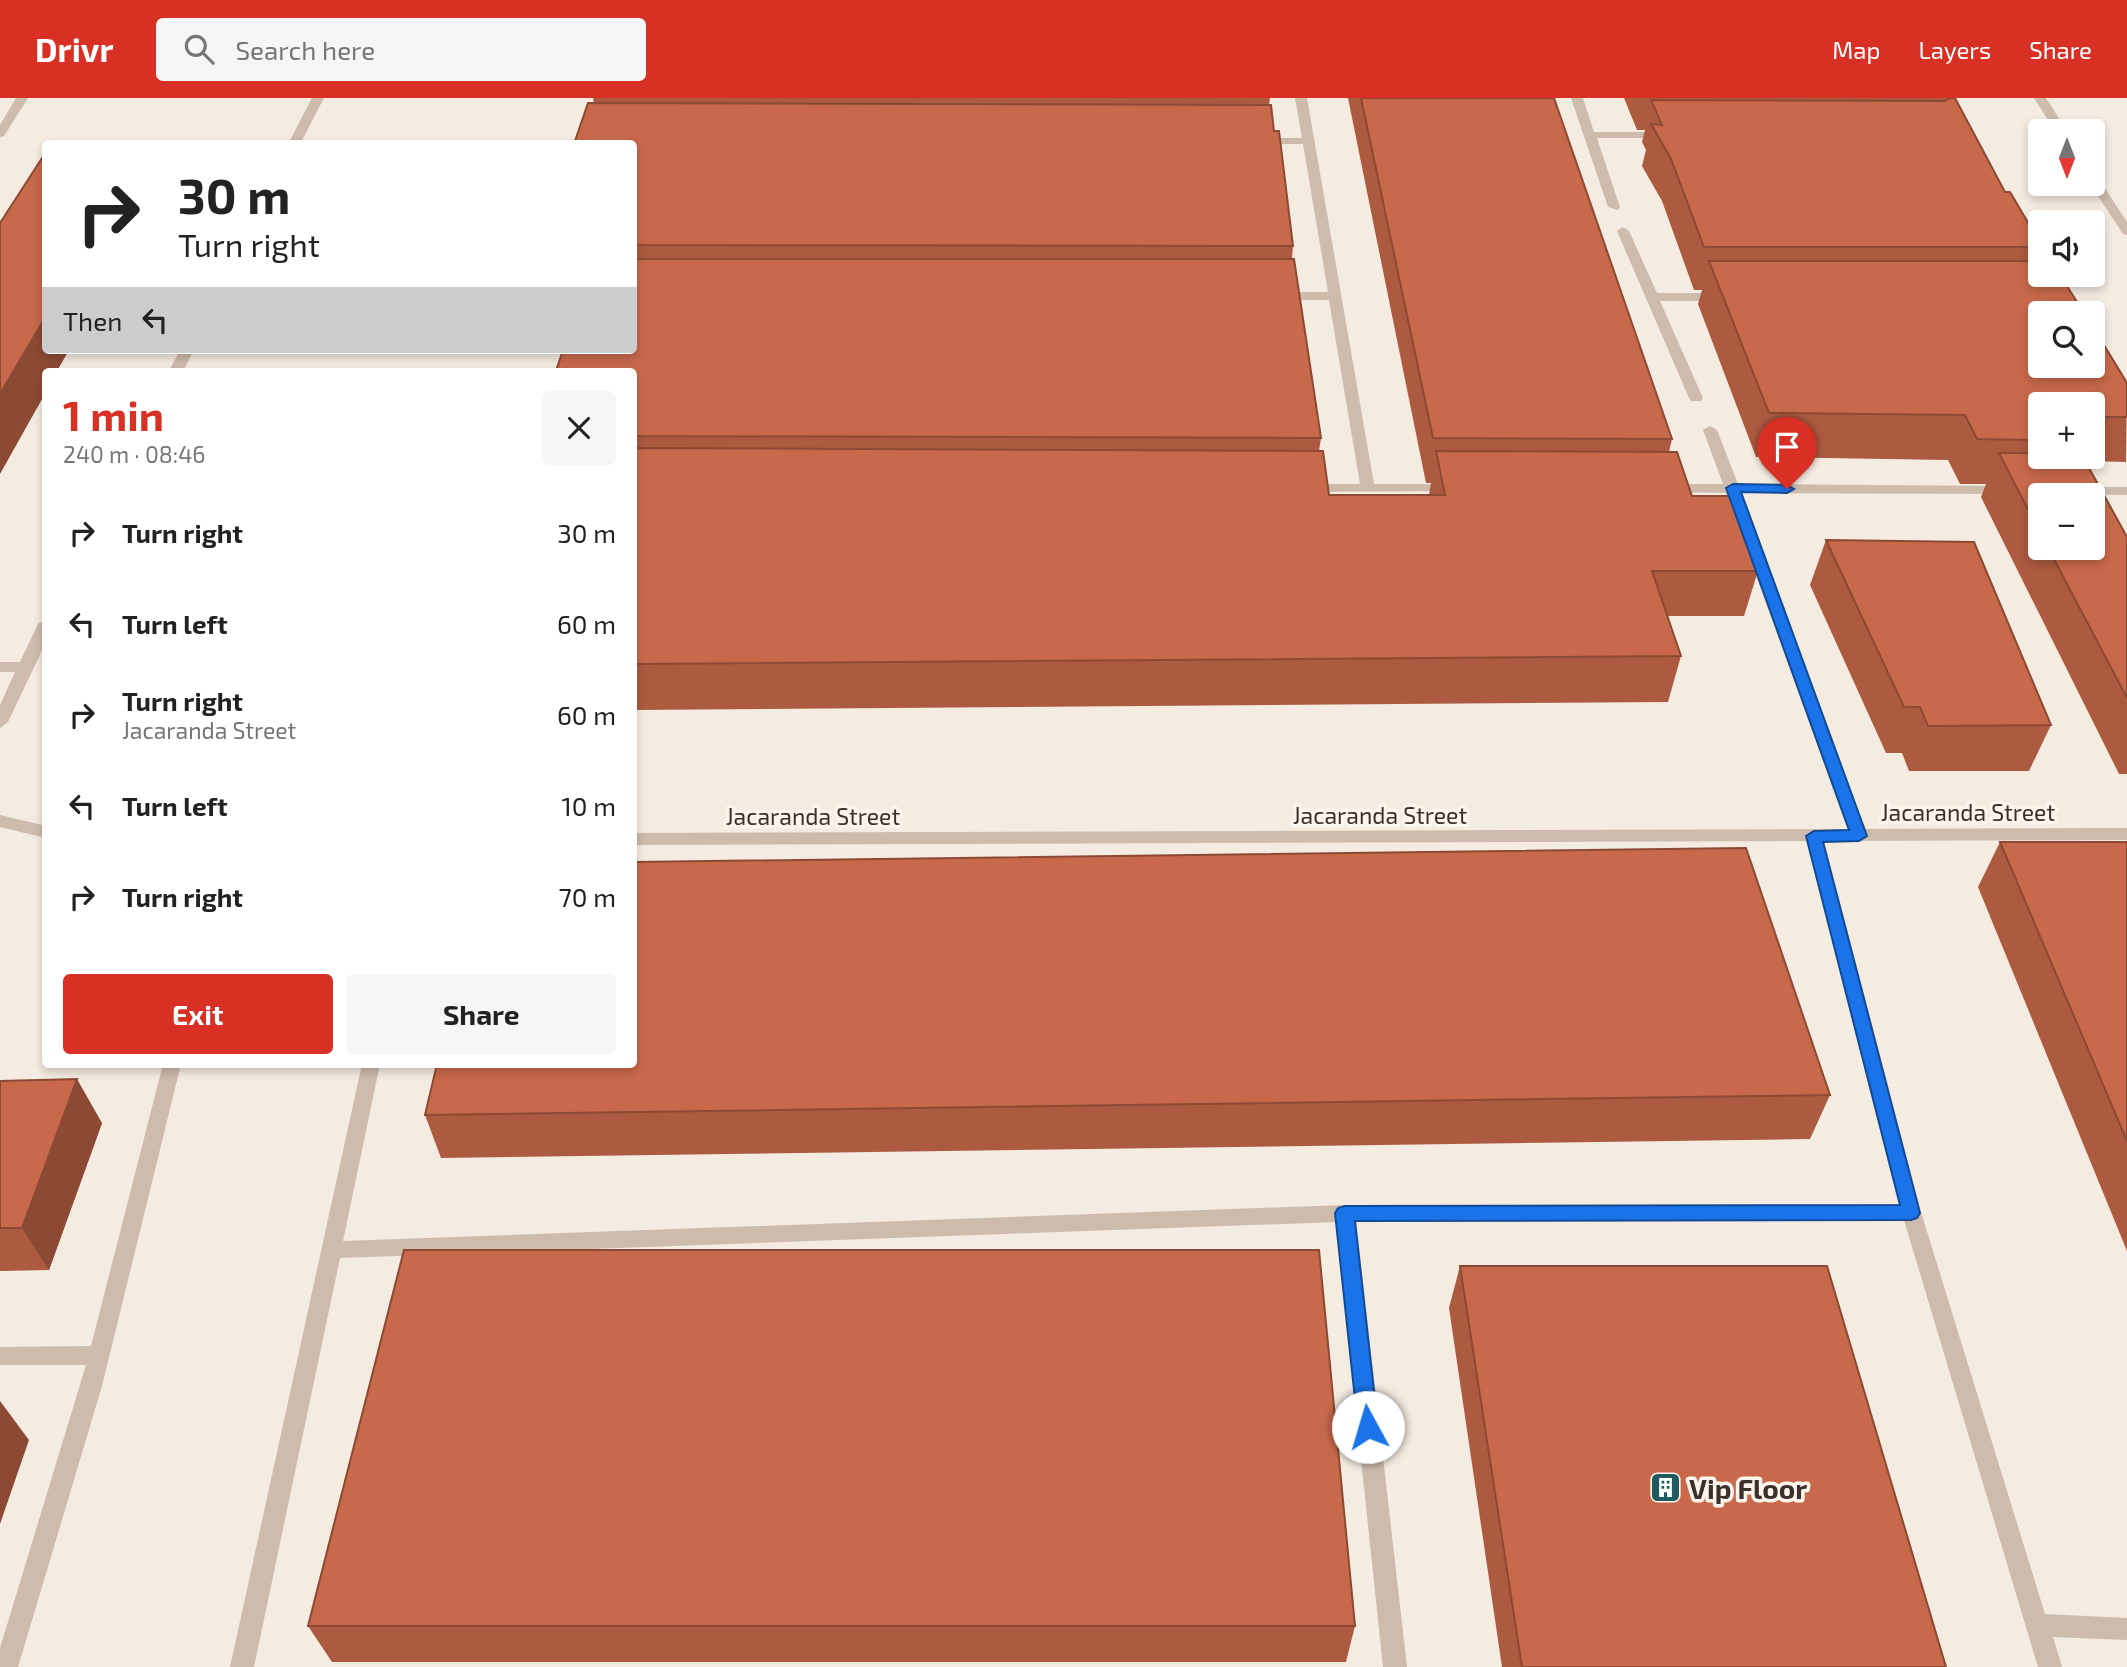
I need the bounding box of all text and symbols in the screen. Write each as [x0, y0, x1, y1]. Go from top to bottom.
search box [156, 18, 646, 81]
text: Drivr [35, 29, 114, 69]
icon: search [180, 30, 218, 68]
text: Search here [236, 34, 375, 65]
text: Map [1832, 35, 1880, 64]
text: Layers [1918, 35, 1991, 64]
text: Share [2029, 35, 2092, 64]
north arrow [2028, 119, 2105, 196]
map controls [2028, 119, 2105, 560]
text: 30 m [178, 165, 290, 224]
icon: right [63, 168, 154, 259]
button: sound [2028, 210, 2105, 287]
text: Turn right [178, 225, 320, 263]
icon: left [136, 301, 174, 339]
button: search [2028, 301, 2105, 378]
text: Then [63, 305, 122, 336]
text: 1 min [63, 389, 164, 439]
button: close [542, 391, 616, 465]
button: + [2028, 392, 2105, 469]
pin [1757, 417, 1817, 489]
icon: arrive [1768, 428, 1806, 466]
text: 240 m · 08:46 [63, 440, 205, 468]
button: − [2028, 483, 2105, 560]
icon: right [63, 514, 101, 552]
text: Turn right [122, 517, 243, 548]
text: 30 m [557, 517, 616, 548]
icon: left [63, 605, 101, 643]
text: Turn left [122, 608, 228, 639]
text: 60 m [557, 608, 616, 639]
text: Turn right [122, 685, 243, 716]
icon: right [63, 696, 101, 734]
text: 60 m [557, 699, 616, 730]
text: Jacaranda Street [122, 716, 296, 744]
icon: left [63, 787, 101, 825]
text: Turn left [122, 790, 228, 821]
text: 10 m [561, 790, 616, 821]
street label: Jacaranda Street [1881, 798, 2055, 826]
street label: Jacaranda Street [1293, 801, 1467, 829]
street label: Jacaranda Street [726, 802, 900, 830]
icon: right [63, 878, 101, 916]
text: Turn right [122, 881, 243, 912]
text: 70 m [558, 881, 616, 912]
button: Exit [63, 974, 333, 1054]
button: Share [347, 974, 616, 1054]
position arrow [1331, 1390, 1405, 1464]
building icon: Vip Floor [1649, 1471, 1683, 1505]
place label: Vip Floor [1689, 1471, 1807, 1505]

